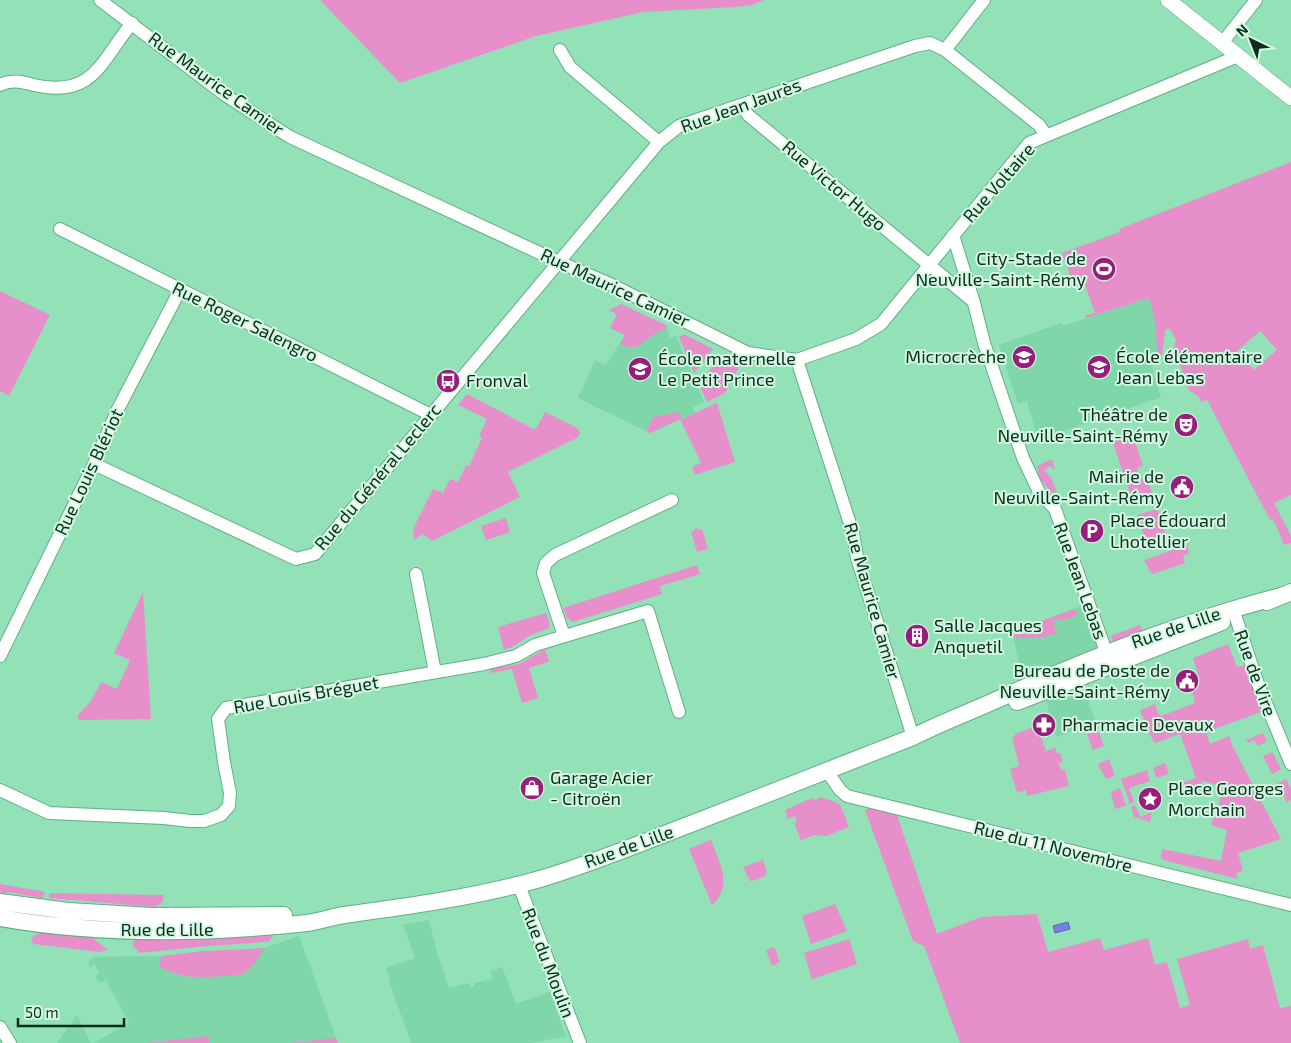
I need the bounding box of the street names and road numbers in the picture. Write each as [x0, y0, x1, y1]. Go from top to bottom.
street label: Rue Maurice Camier [144, 27, 289, 140]
street label: Rue Jean Jaurès [677, 73, 804, 137]
street label: Rue Victor Hugo [778, 135, 891, 235]
street label: Rue Voltaire [958, 138, 1039, 227]
street label: Rue Maurice Camier [537, 243, 694, 331]
street label: Rue Roger Salengro [169, 276, 322, 366]
street label: Rue du Général Leclerc [309, 398, 445, 554]
street label: Rue Louis Blériot [49, 405, 127, 538]
street label: Rue Jean Lebas [1050, 519, 1112, 642]
street label: Rue Maurice Camier [840, 520, 906, 682]
street label: Rue de Lille [1128, 601, 1223, 653]
street label: Rue de Vire [1230, 626, 1282, 719]
street label: Rue Louis Bréguet [232, 670, 380, 718]
street label: Rue du 11 Novembre [972, 816, 1135, 876]
street label: Rue de Lille [581, 820, 676, 872]
street label: Rue du Moulin [518, 904, 580, 1021]
street label: Rue de Lille [120, 918, 214, 940]

